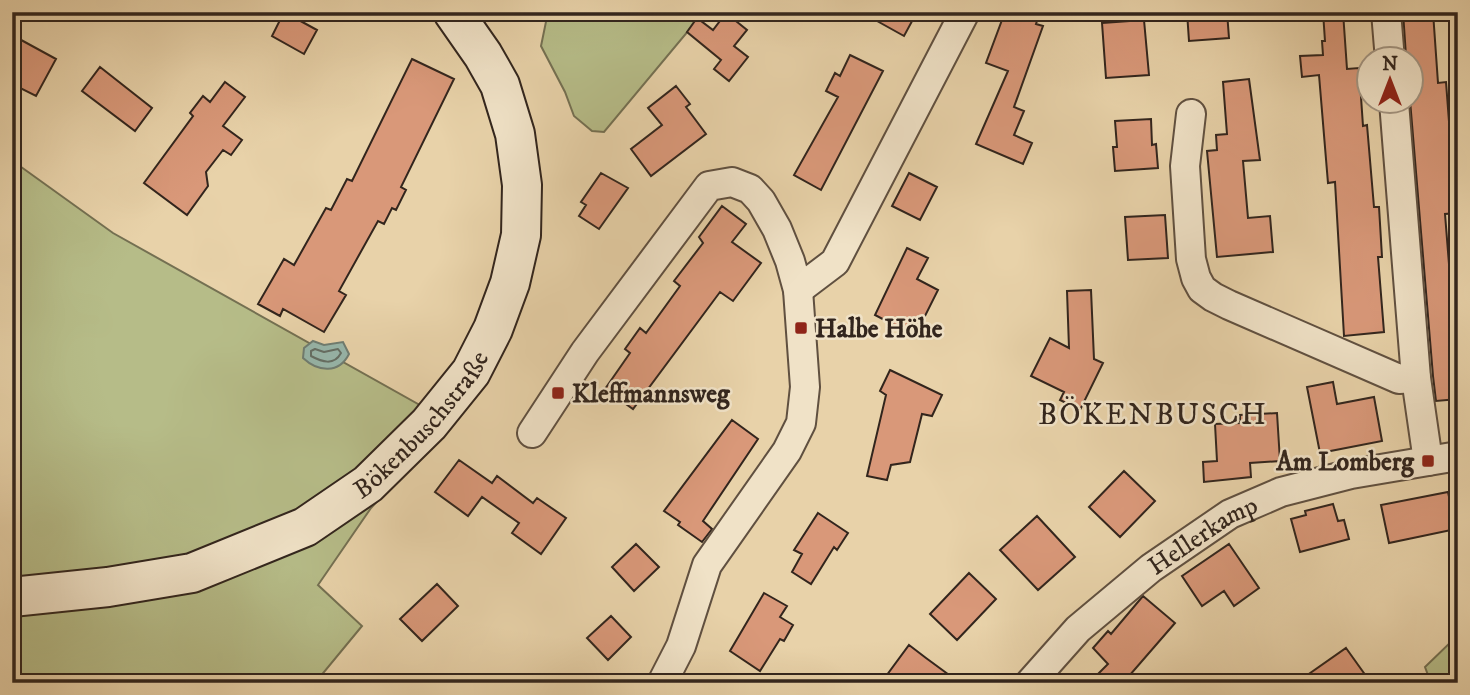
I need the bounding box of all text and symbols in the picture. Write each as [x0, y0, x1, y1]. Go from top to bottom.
north arrow [1354, 46, 1424, 116]
text: N [1382, 53, 1398, 76]
place label: Halbe Höhe [815, 313, 943, 346]
marker: Halbe Höhe [793, 320, 809, 336]
street label: Bökenbuschstraße [348, 346, 497, 507]
place label: Kleffmannsweg [572, 378, 731, 411]
marker: Kleffmannsweg [550, 385, 566, 401]
district label: BÖKENBUSCH [1038, 396, 1268, 434]
place label: Am Lomberg [1275, 446, 1415, 479]
marker: Am Lomberg [1420, 453, 1436, 469]
street label: Hellerkamp [1142, 489, 1263, 583]

